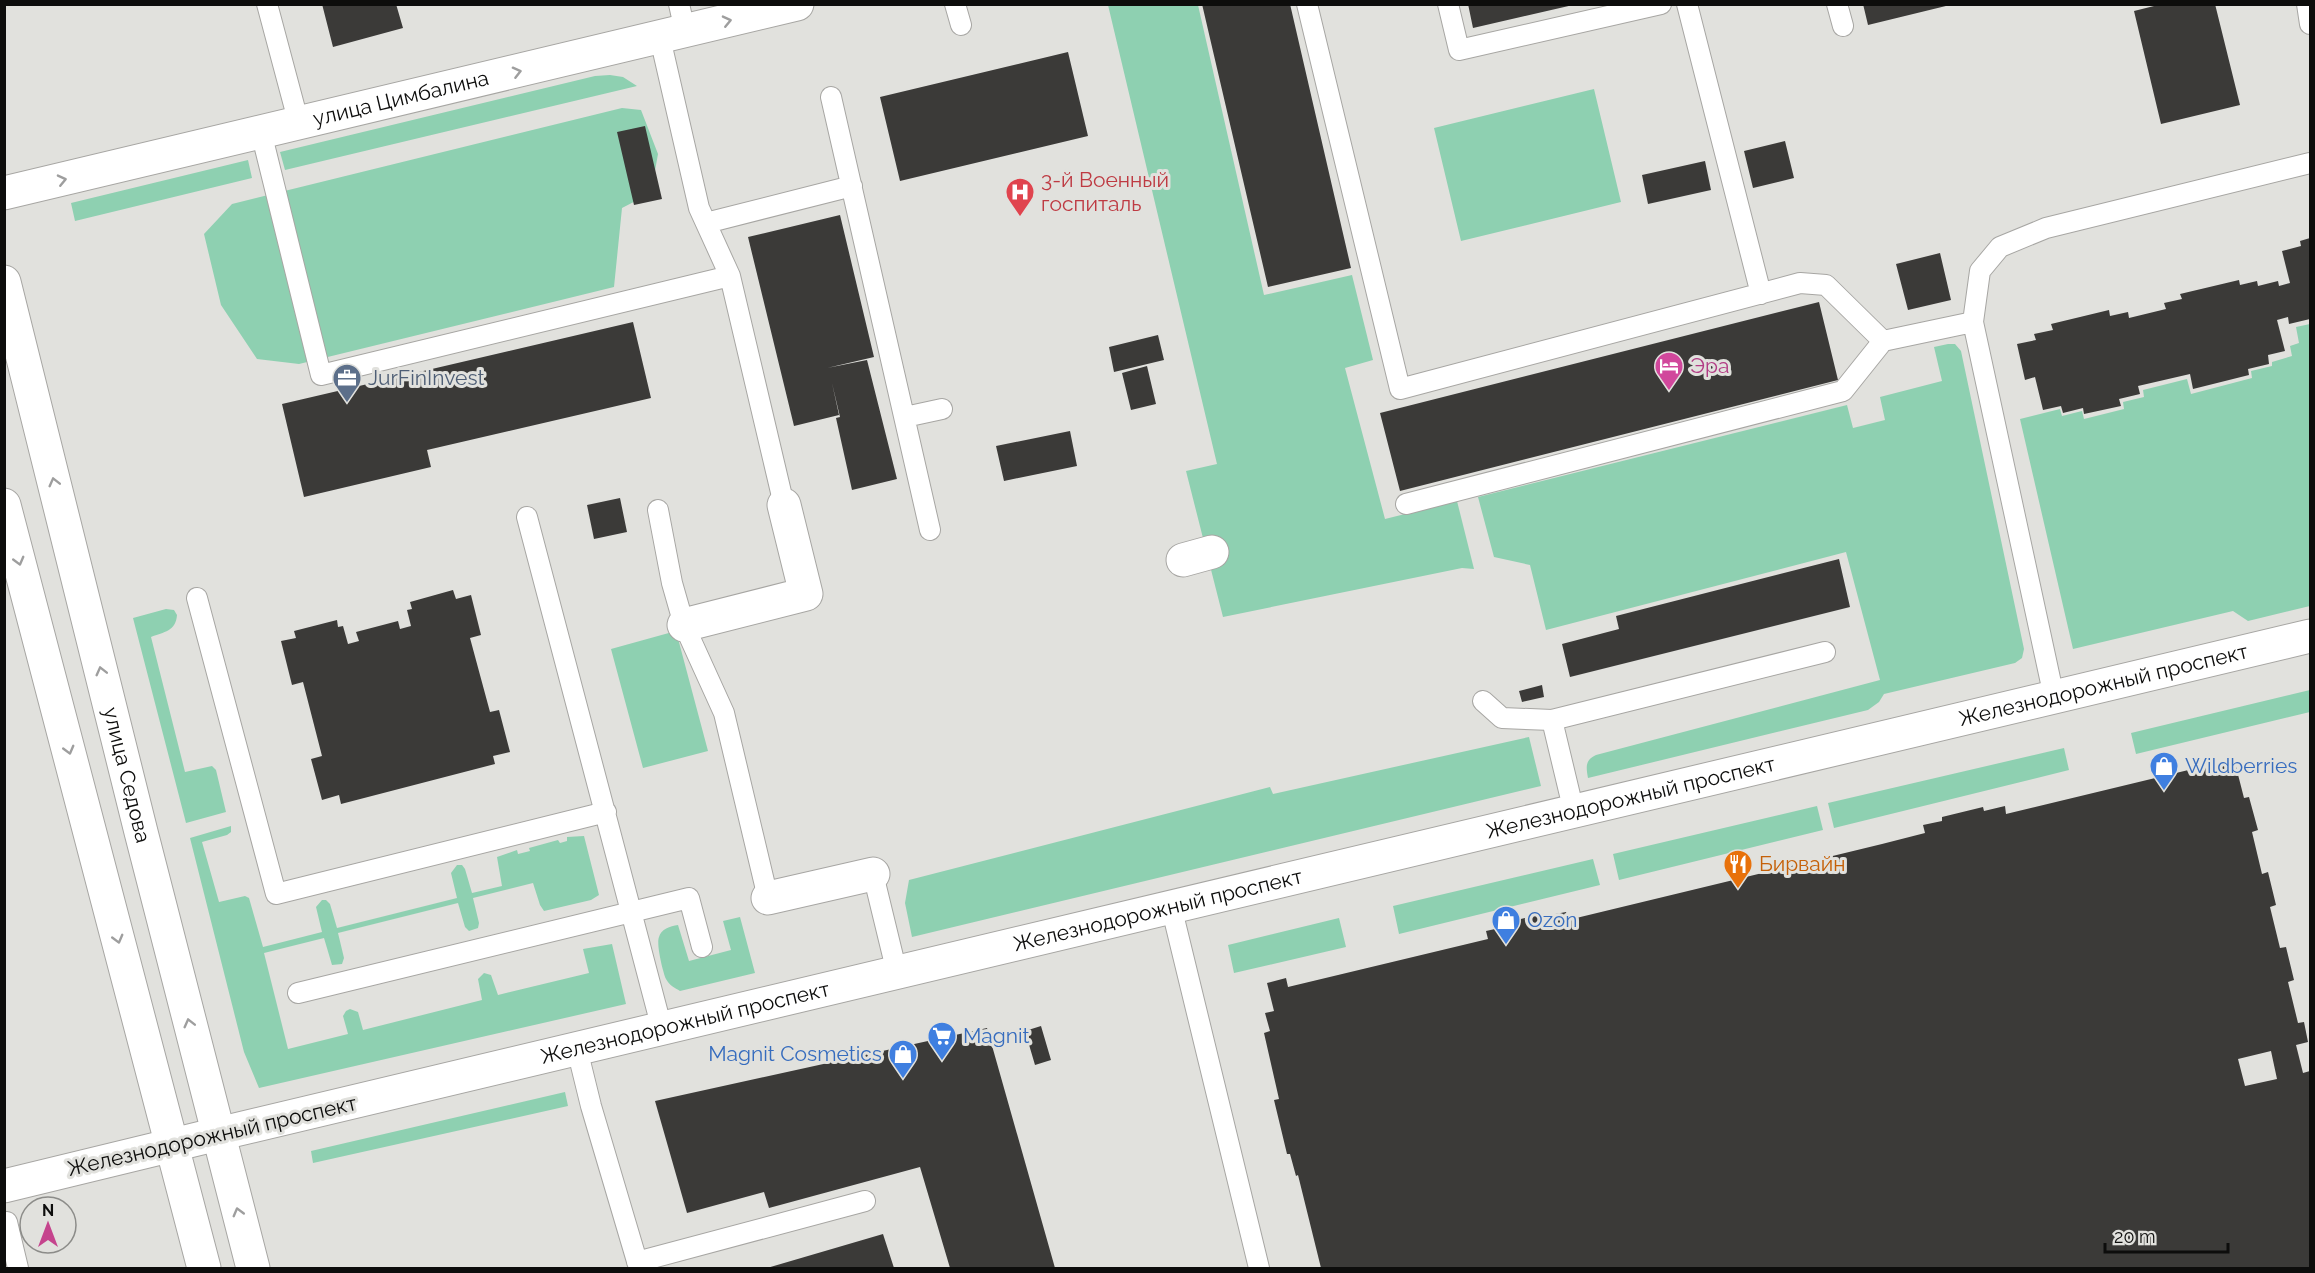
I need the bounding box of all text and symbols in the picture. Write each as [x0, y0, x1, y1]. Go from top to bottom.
one-way arrow [722, 16, 732, 29]
street label: улица Цимбалина [310, 65, 491, 131]
one-way arrow [512, 66, 522, 79]
place label: 3-й Военный госпиталь [1041, 167, 1169, 216]
one-way arrow [56, 174, 66, 187]
hospital icon: 3-й Военный госпиталь [1004, 176, 1036, 218]
hotel icon: Эра [1653, 350, 1685, 392]
place label: Эра [1690, 353, 1729, 378]
office icon: JurFinInvest [331, 362, 363, 404]
place label: JurFinInvest [368, 365, 485, 390]
one-way arrow [49, 477, 61, 488]
one-way arrow [12, 556, 25, 566]
street label: Железнодорожный проспект [1956, 638, 2250, 731]
one-way arrow [95, 666, 108, 676]
street label: улица Седова [98, 704, 156, 845]
one-way arrow [61, 745, 74, 755]
shop icon: Wildberries [2148, 750, 2180, 792]
street label: Железнодорожный проспект [1483, 751, 1777, 844]
place label: Wildberries [2185, 753, 2297, 778]
restaurant icon: Бирвайн [1722, 848, 1754, 890]
place label: Бирвайн [1759, 851, 1846, 876]
street label: Железнодорожный проспект [1011, 863, 1305, 956]
shop icon: Ozon [1490, 904, 1522, 946]
place label: Ozon [1527, 907, 1578, 932]
one-way arrow [110, 934, 123, 944]
street label: Железнодорожный проспект [538, 976, 832, 1069]
one-way arrow [184, 1018, 197, 1028]
supermarket icon: Magnit [926, 1020, 958, 1062]
place label: Magnit [963, 1023, 1030, 1048]
shop icon: Magnit Cosmetics [887, 1038, 919, 1080]
place label: Magnit Cosmetics [708, 1041, 882, 1066]
street label: Железнодорожный проспект [65, 1090, 359, 1181]
north arrow [18, 1195, 78, 1255]
text: N [42, 1201, 54, 1220]
one-way arrow [233, 1207, 245, 1218]
scale bar [2105, 1216, 2228, 1254]
text: 20 m [2114, 1226, 2156, 1247]

